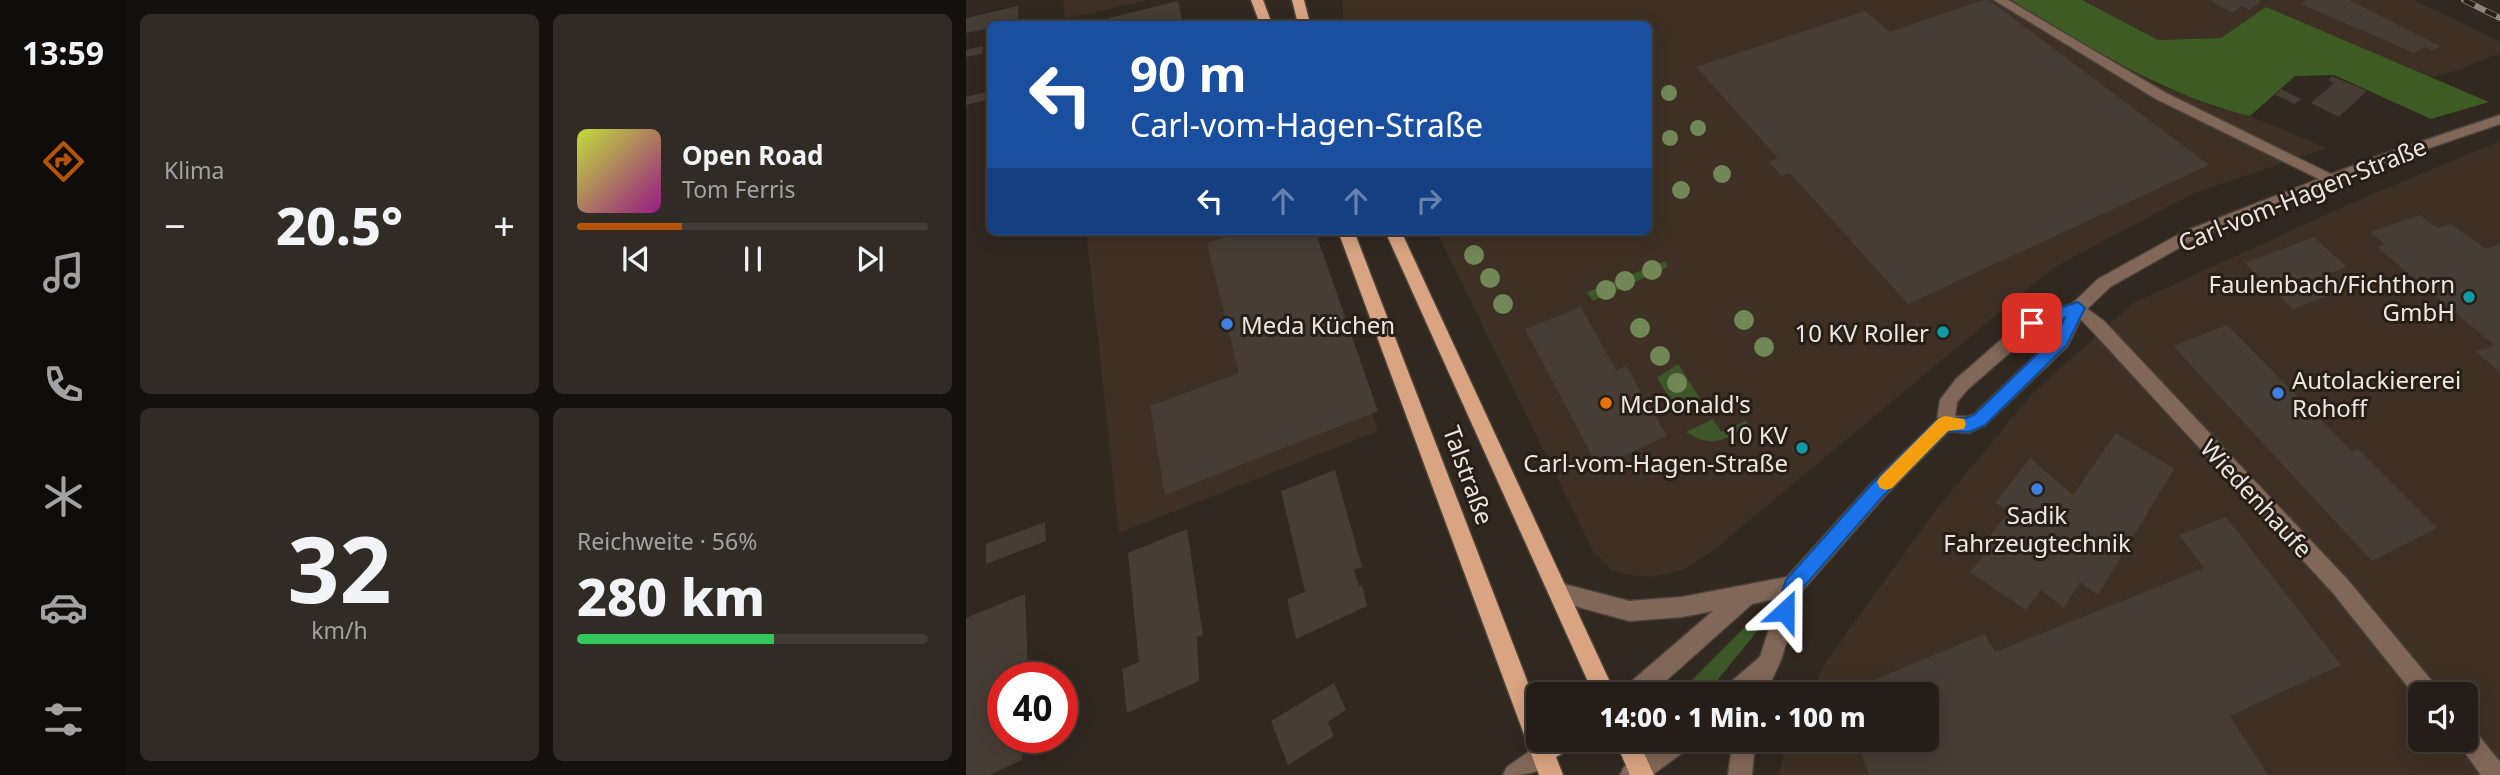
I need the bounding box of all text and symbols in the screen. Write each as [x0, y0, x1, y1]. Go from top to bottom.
text: 13:59 [22, 31, 104, 74]
text: 90 m [1130, 40, 1247, 106]
icon: left [1015, 49, 1106, 140]
text: Carl-vom-Hagen-Straße [1130, 103, 1483, 146]
street label: Carl-vom-Hagen-Straße [2173, 129, 2431, 259]
icon: directions [39, 137, 88, 186]
text: Open Road [682, 137, 824, 173]
text: Klima [164, 154, 225, 186]
text: Tom Ferris [682, 173, 795, 205]
icon: left [1191, 182, 1229, 220]
icon: ahead [1264, 182, 1302, 220]
icon: ahead [1337, 182, 1375, 220]
icon: right [1410, 182, 1448, 220]
text: 20.5° [276, 189, 403, 260]
text: − [164, 199, 186, 251]
text: + [493, 199, 515, 251]
icon: previous [617, 240, 655, 278]
icon: pause [734, 240, 772, 278]
icon: next [851, 240, 889, 278]
icon: music [39, 248, 88, 297]
place label: Faulenbach/Fichthorn GmbH [2208, 267, 2455, 328]
marker: Faulenbach/Fichthorn GmbH [2461, 289, 2477, 305]
pin [2002, 293, 2062, 353]
icon: arrive [2013, 304, 2051, 342]
place label: Meda Küchen [1241, 308, 1395, 341]
marker: Meda Küchen [1219, 316, 1235, 332]
place label: 10 KV Roller [1795, 316, 1929, 349]
marker: 10 KV Roller [1935, 324, 1951, 340]
icon: phone [39, 360, 88, 409]
place label: Autolackiererei Rohoff [2292, 363, 2461, 424]
marker: Autolackiererei Rohoff [2270, 385, 2286, 401]
place label: McDonald's [1620, 387, 1751, 420]
marker: McDonald's [1598, 395, 1614, 411]
place label: 10 KV Carl-vom-Hagen-Straße [1523, 418, 1789, 479]
street label: Talstraße [1436, 421, 1502, 529]
street label: Wiedenhaufe [2194, 432, 2320, 564]
marker: 10 KV Carl-vom-Hagen-Straße [1794, 440, 1810, 456]
icon: climate [39, 472, 88, 521]
marker: Sadik Fahrzeugtechnik [2029, 481, 2045, 497]
place label: Sadik Fahrzeugtechnik [1943, 498, 2131, 559]
text: 32 [287, 506, 392, 630]
text: Reichweite · 56% [577, 525, 757, 557]
text: 280 km [577, 560, 765, 631]
position arrow [1748, 574, 1822, 648]
icon: car [39, 583, 88, 632]
text: km/h [311, 614, 368, 646]
speed limit sign: 40 [987, 662, 1078, 753]
map controls [2408, 682, 2478, 752]
button: sound [2408, 682, 2478, 752]
icon: filters [39, 695, 88, 744]
text: 14:00 · 1 Min. · 100 m [1599, 699, 1866, 735]

